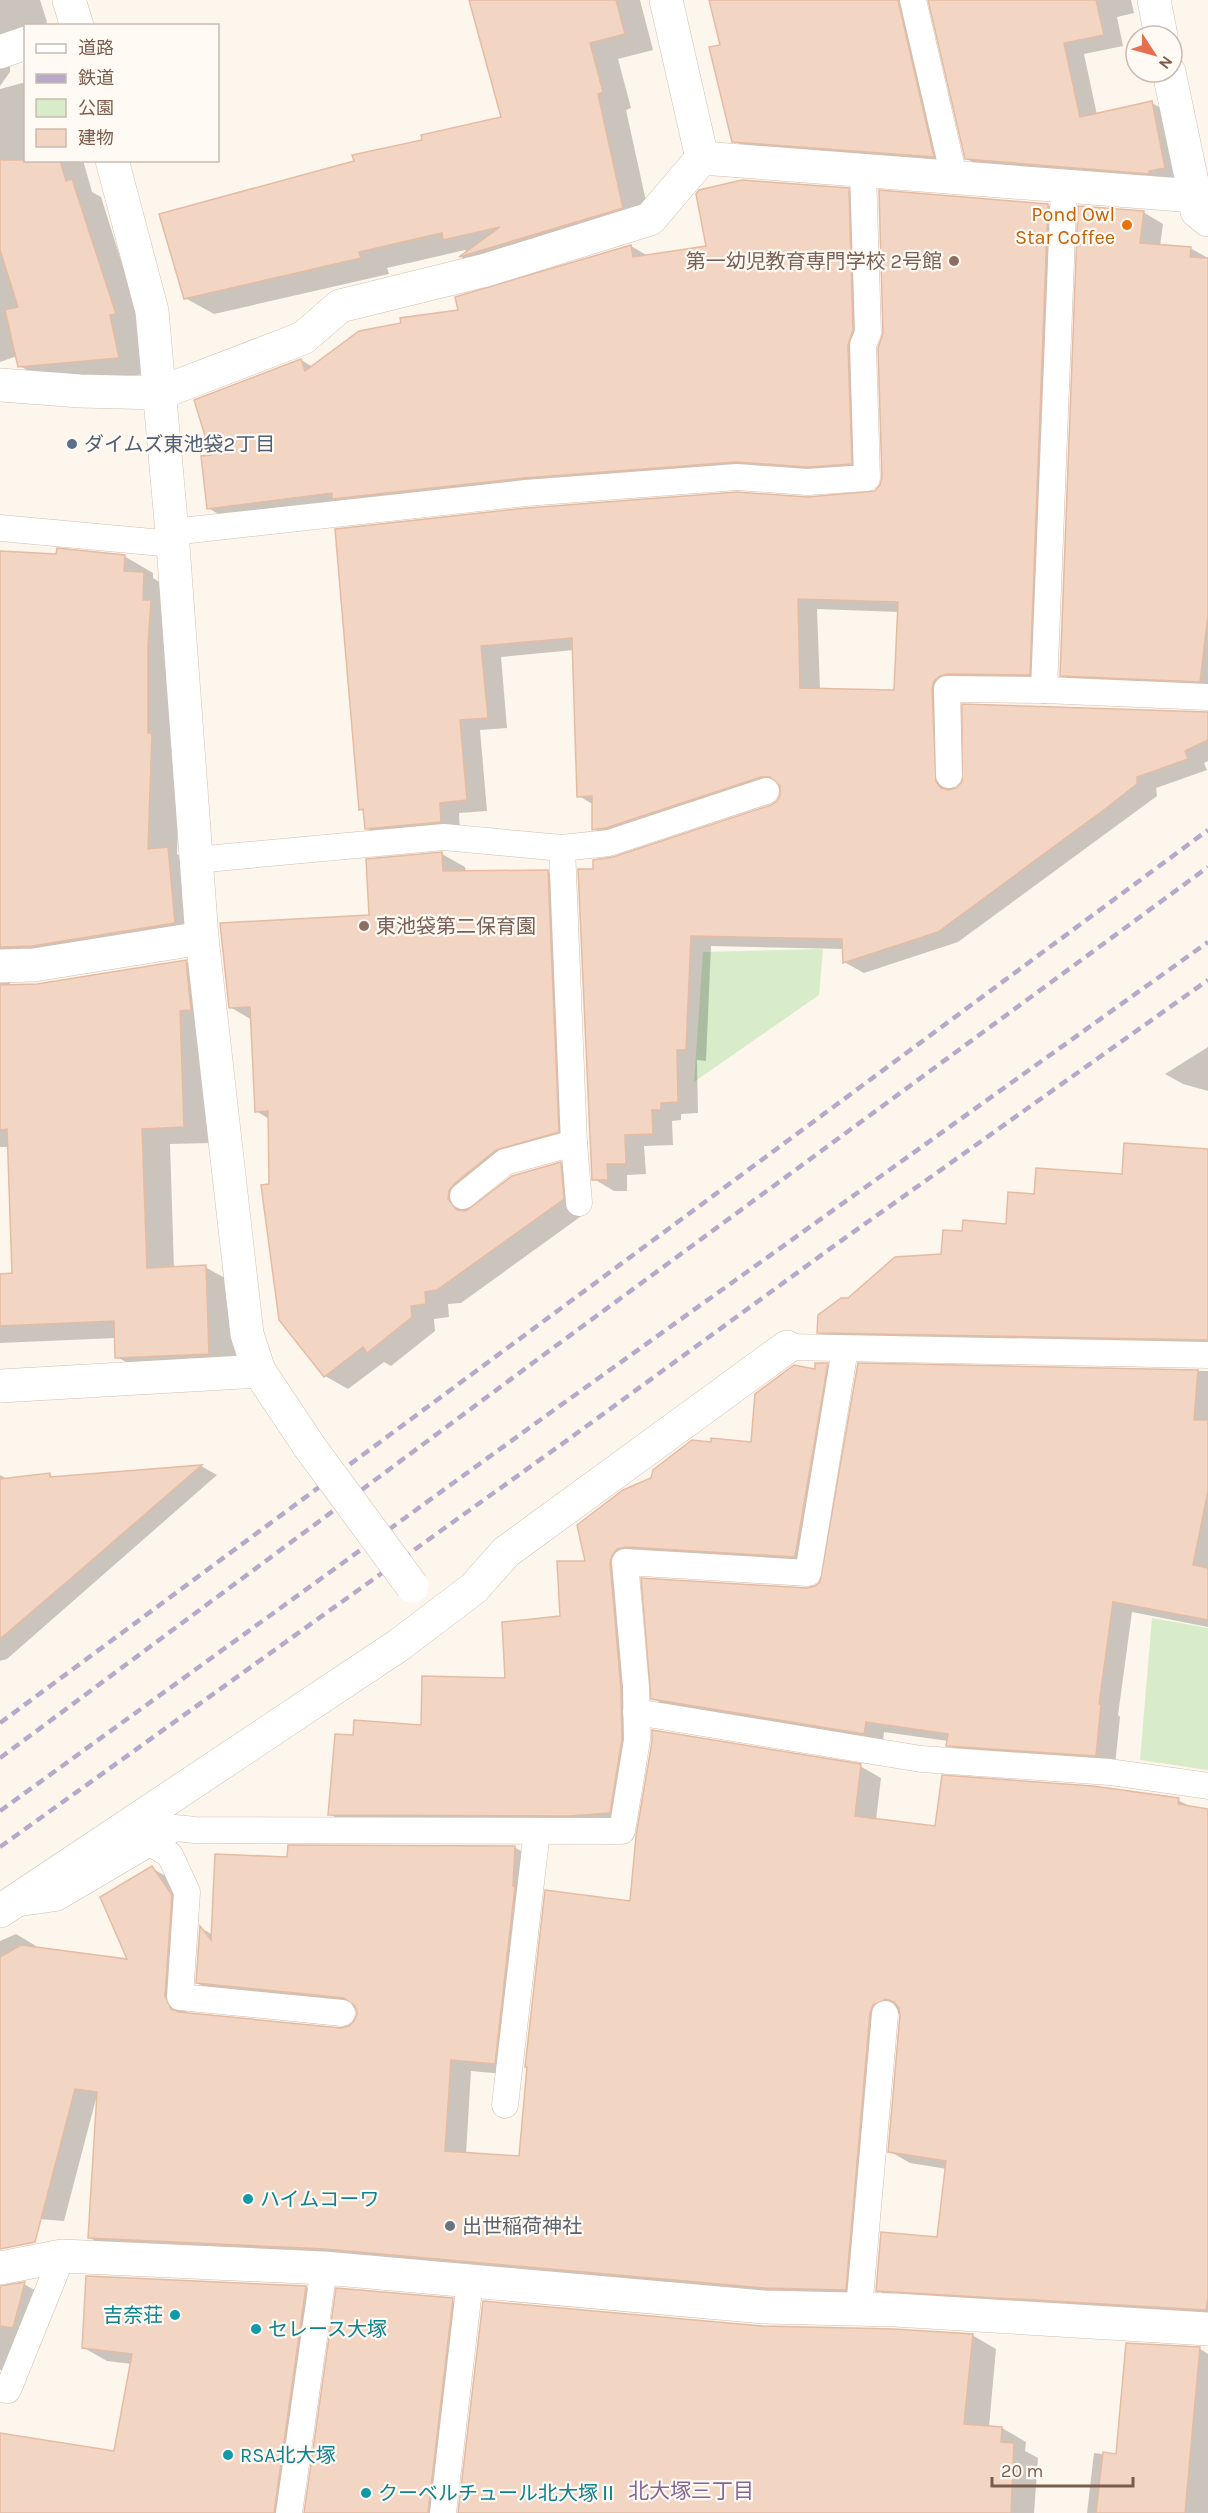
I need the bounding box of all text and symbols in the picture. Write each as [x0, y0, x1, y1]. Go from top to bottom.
legend [24, 24, 219, 162]
north arrow [1124, 24, 1184, 84]
text: 道路 [78, 37, 114, 59]
text: N [1155, 52, 1177, 73]
text: 鉄道 [78, 67, 114, 89]
text: 公園 [78, 97, 114, 119]
text: 建物 [78, 127, 114, 149]
place label: Pond Owl Star Coffee [1015, 203, 1115, 249]
marker: Pond Owl Star Coffee [1120, 218, 1134, 232]
place label: 第一幼児教育専門学校 2号館 [686, 250, 942, 273]
marker: 第一幼児教育専門学校 2号館 [947, 254, 961, 268]
place label: ダイムズ東池袋2丁目 [84, 433, 275, 456]
marker: ダイムズ東池袋2丁目 [65, 437, 79, 451]
place label: 東池袋第二保育園 [376, 915, 536, 938]
marker: 東池袋第二保育園 [357, 919, 371, 933]
place label: ハイムコーワ [260, 2188, 379, 2211]
marker: ハイムコーワ [241, 2192, 255, 2206]
place label: 出世稲荷神社 [462, 2215, 582, 2238]
marker: 出世稲荷神社 [443, 2219, 457, 2233]
place label: 吉奈荘 [103, 2304, 163, 2327]
marker: 吉奈荘 [168, 2308, 182, 2322]
place label: セレース大塚 [268, 2318, 387, 2341]
marker: セレース大塚 [249, 2322, 263, 2336]
place label: RSA北大塚 [240, 2444, 336, 2467]
marker: RSA北大塚 [221, 2448, 235, 2462]
scale bar [992, 2450, 1133, 2488]
text: 20 m [1001, 2460, 1043, 2482]
district label: 北大塚三丁目 [628, 2479, 754, 2503]
place label: クーベルチュール北大塚Ⅱ [378, 2482, 618, 2505]
marker: クーベルチュール北大塚Ⅱ [359, 2486, 373, 2500]

